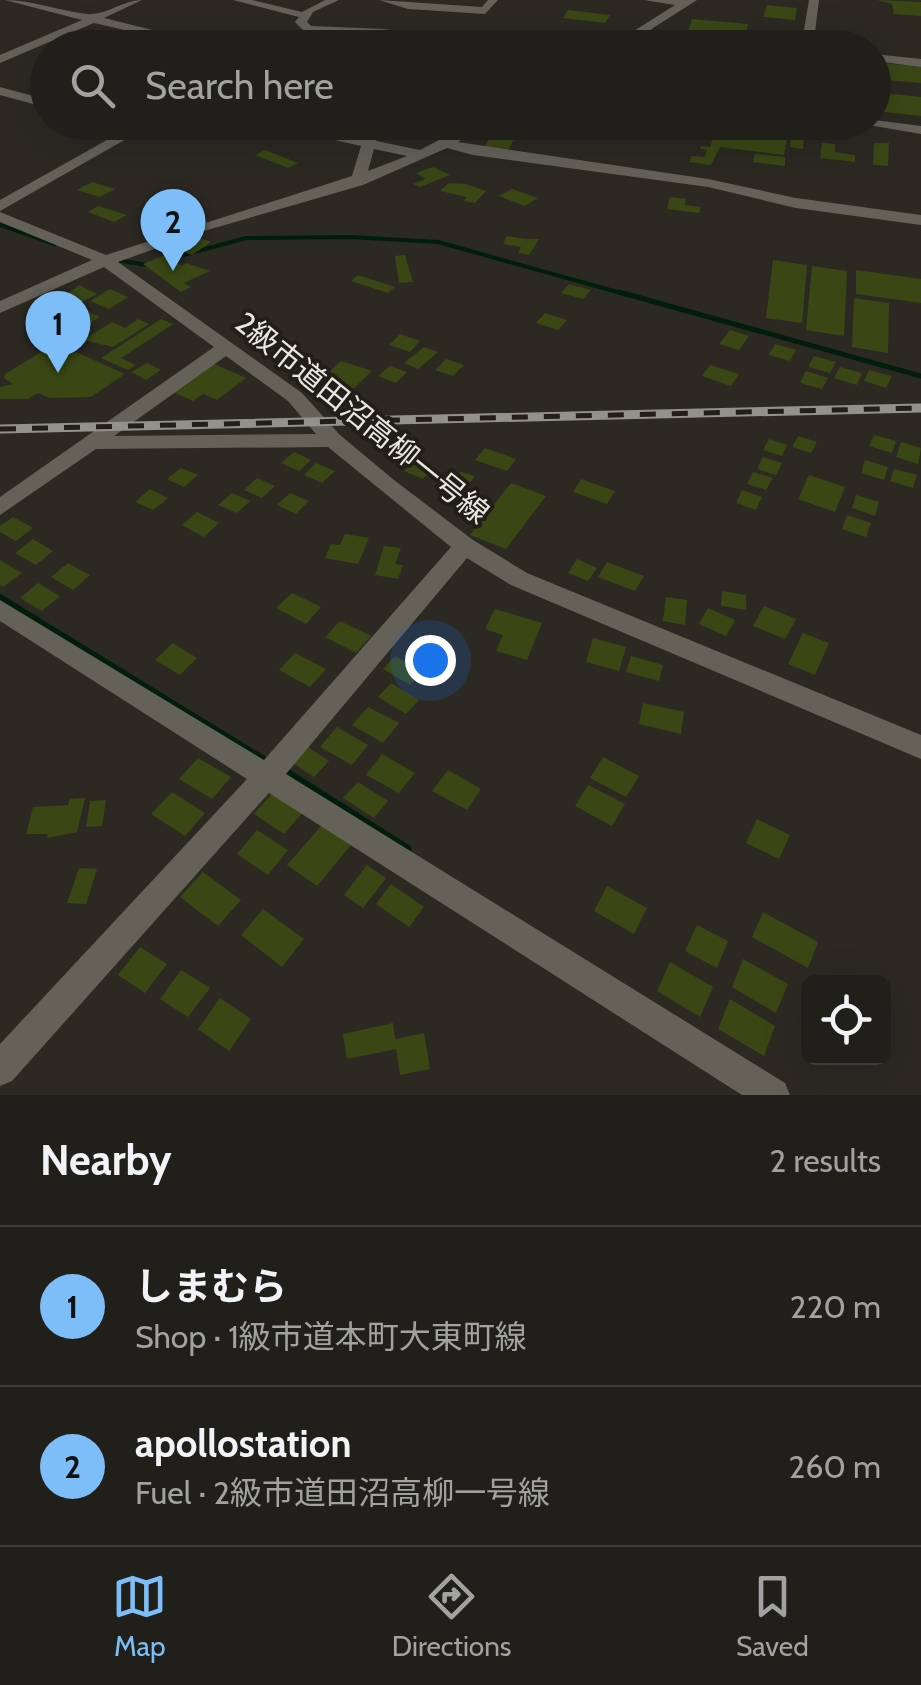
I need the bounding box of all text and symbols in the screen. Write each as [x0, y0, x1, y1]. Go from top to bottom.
search box [30, 30, 891, 140]
icon: search [65, 58, 120, 113]
text: Search here [145, 62, 334, 109]
pin: 2 [140, 188, 206, 271]
pin: 1 [26, 290, 90, 373]
street label: 2級市道田沼高柳一号線 [228, 304, 497, 531]
your location [405, 635, 456, 686]
map controls [801, 975, 891, 1065]
button: locate [801, 975, 891, 1065]
text: Nearby [40, 1134, 172, 1186]
text: 2 results [770, 1141, 881, 1180]
text: しまむら [135, 1263, 287, 1310]
text: 1 [67, 1287, 78, 1326]
text: 220 m [790, 1287, 881, 1326]
text: Shop · 1級市道本町大東町線 [135, 1317, 527, 1356]
text: apollostation [135, 1420, 351, 1467]
text: 2 [64, 1447, 81, 1486]
text: 260 m [788, 1447, 881, 1486]
text: Fuel · 2級市道田沼高柳一号線 [135, 1473, 550, 1512]
tab: Map [112, 1569, 167, 1663]
tab: Directions [392, 1569, 511, 1663]
tab: Saved [736, 1569, 809, 1663]

